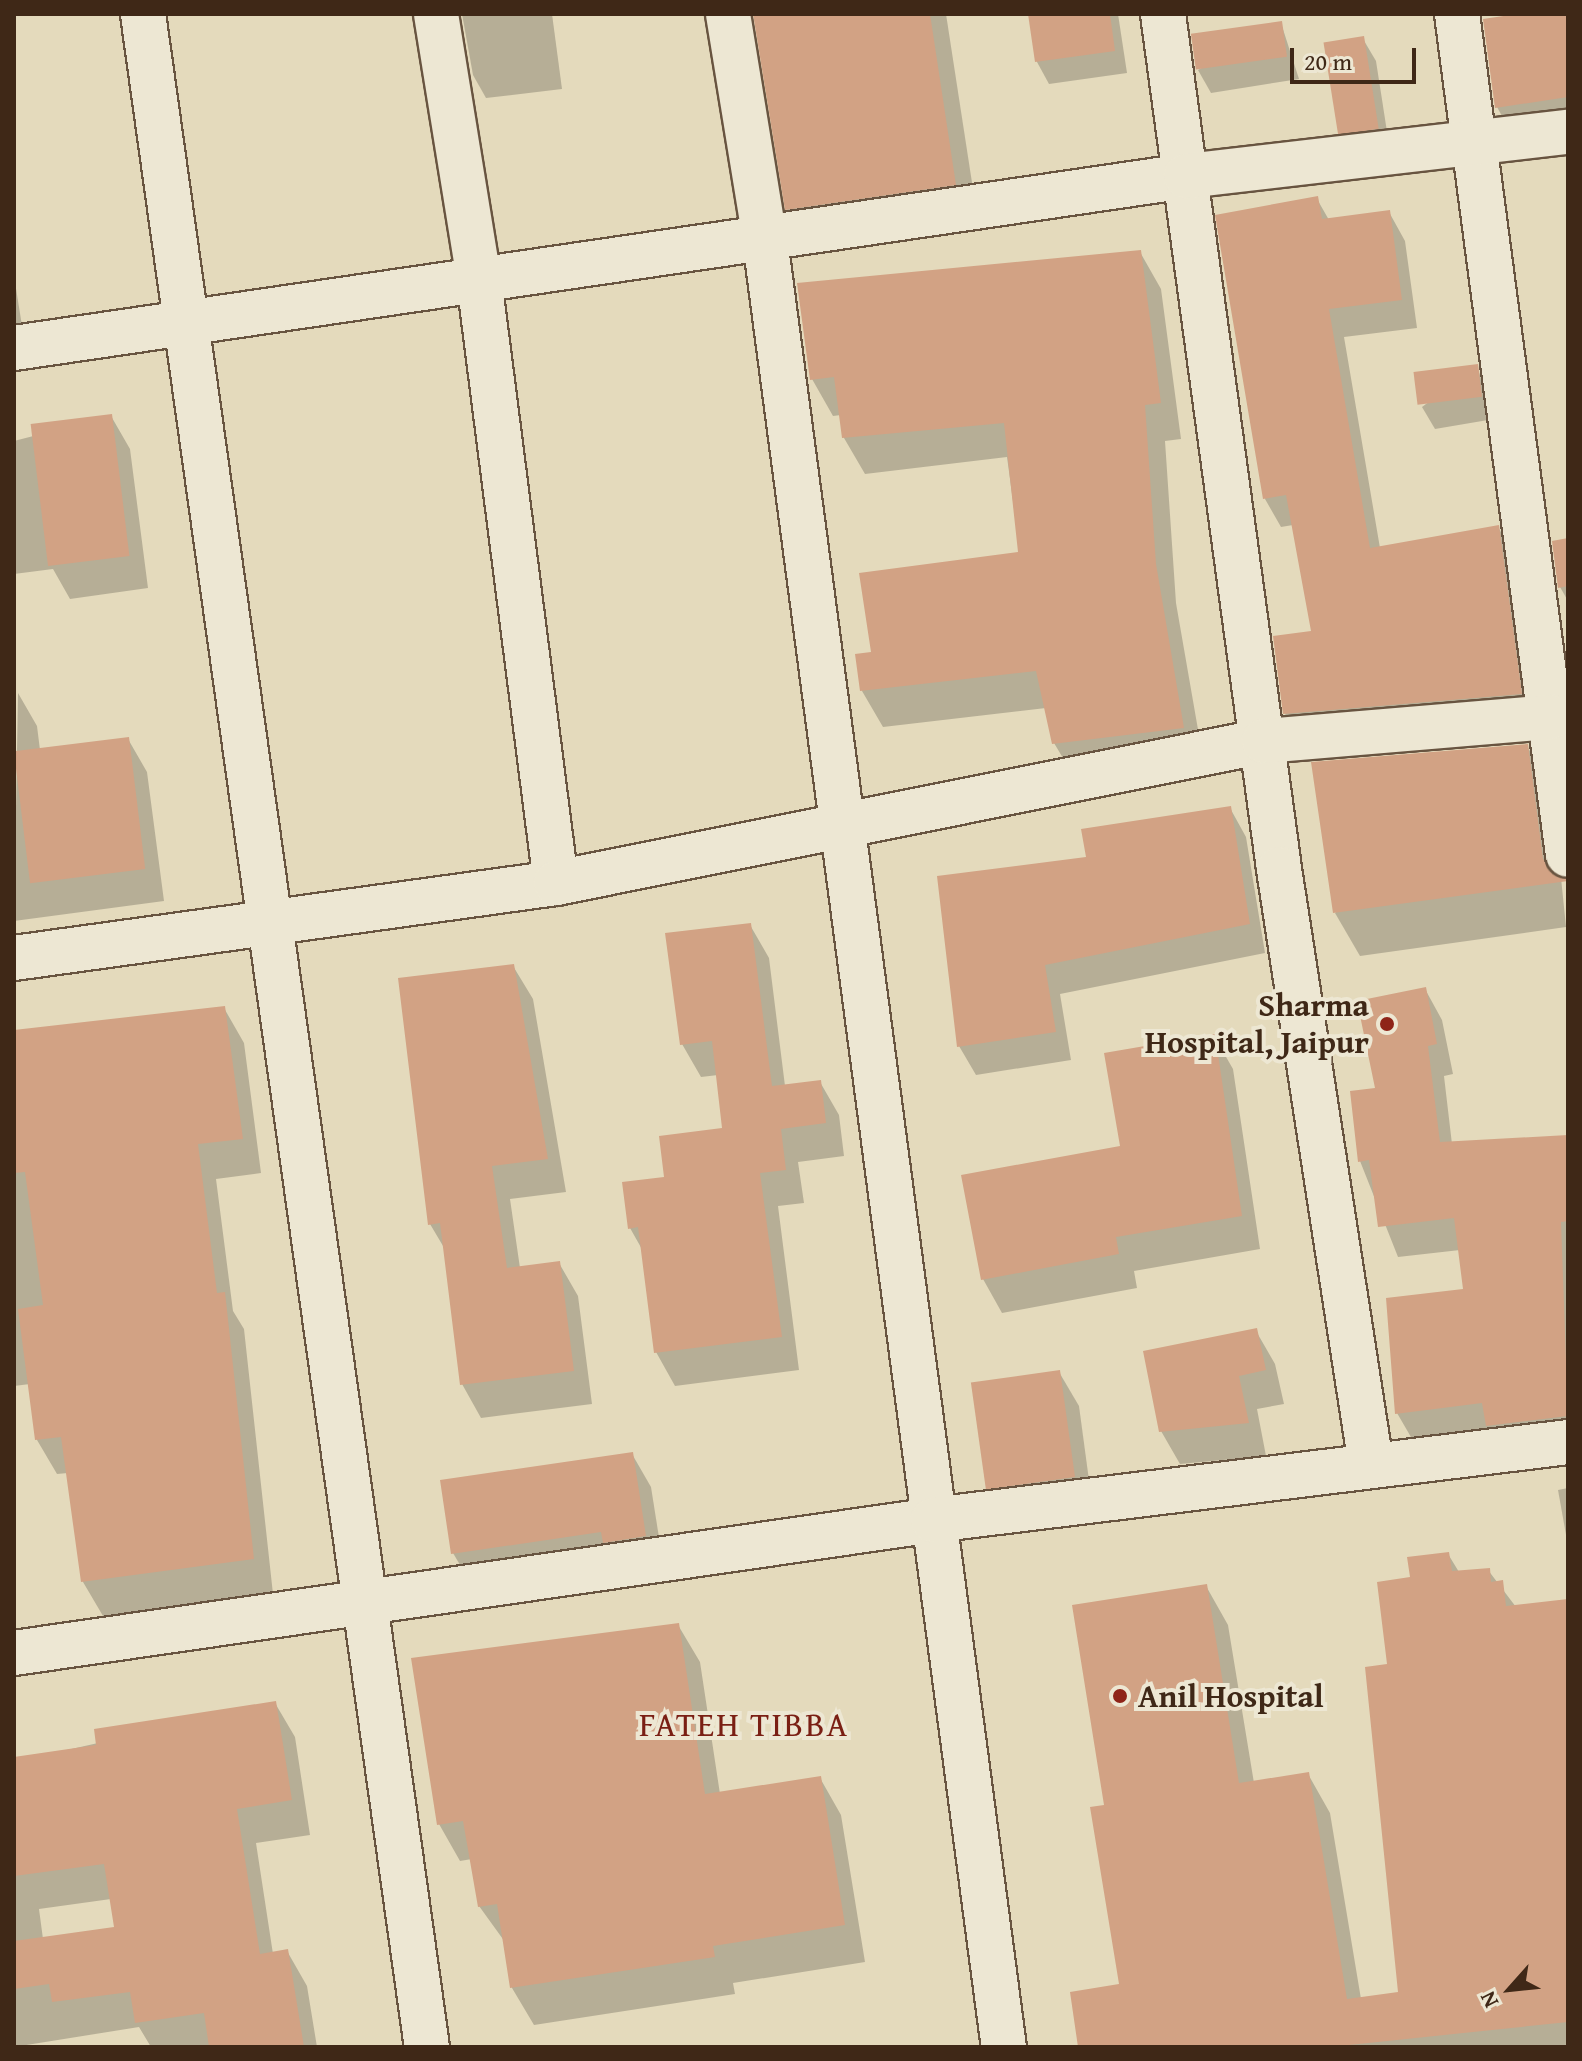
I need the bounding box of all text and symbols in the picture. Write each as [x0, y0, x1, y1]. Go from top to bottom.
scale bar [1294, 32, 1420, 82]
text: 20 m [1304, 44, 1352, 79]
place label: Sharma Hospital, Jaipur [1145, 987, 1369, 1062]
marker: Sharma Hospital, Jaipur [1376, 1013, 1398, 1035]
place label: Anil Hospital [1138, 1677, 1324, 1715]
marker: Anil Hospital [1109, 1685, 1131, 1707]
district label: FATEH TIBBA [639, 1704, 849, 1744]
north arrow [1470, 1949, 1550, 2029]
text: N [1471, 1986, 1506, 2014]

